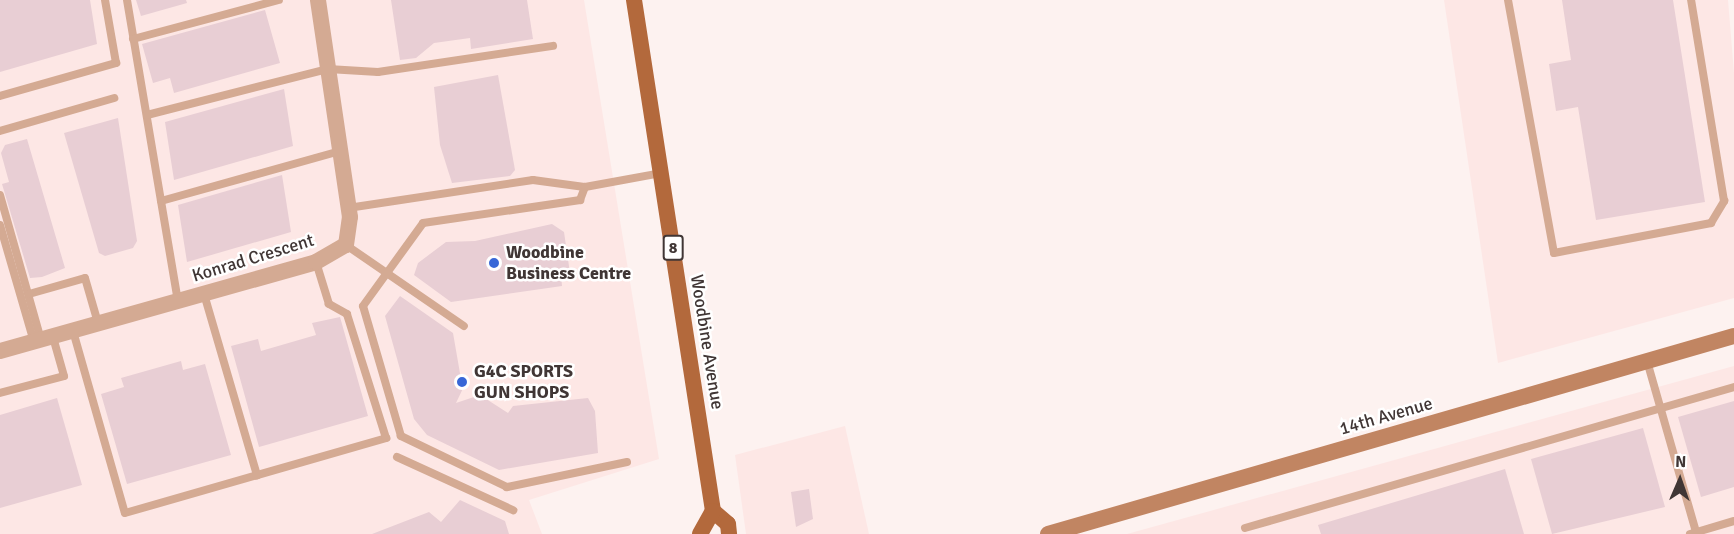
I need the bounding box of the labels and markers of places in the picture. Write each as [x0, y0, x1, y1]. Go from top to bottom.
place label: Woodbine Business Centre [506, 242, 631, 284]
marker: Woodbine Business Centre [487, 256, 501, 270]
place label: G4C SPORTS GUN SHOPS [474, 361, 573, 404]
marker: G4C SPORTS GUN SHOPS [455, 375, 469, 389]

